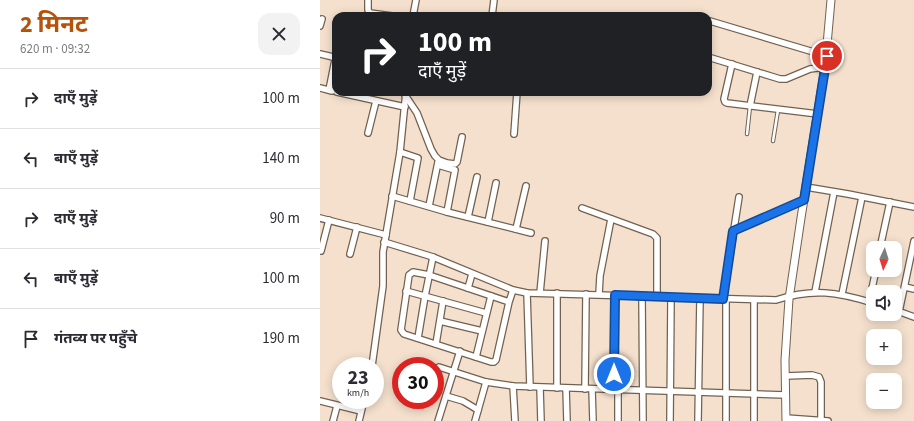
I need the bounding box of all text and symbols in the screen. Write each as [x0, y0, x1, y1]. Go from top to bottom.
text: 2 मिनट [20, 7, 88, 42]
button: close [258, 13, 300, 55]
text: 100 m [418, 22, 492, 62]
icon: right [352, 28, 404, 80]
pin [810, 39, 844, 73]
text: 620 m · 09:32 [20, 40, 90, 58]
icon: arrive [816, 45, 838, 67]
text: दाएँ मुड़ें [418, 59, 466, 84]
icon: right [20, 88, 42, 110]
text: दाएँ मुड़ें [54, 88, 97, 109]
text: 100 m [262, 88, 300, 109]
icon: left [20, 148, 42, 170]
text: बाएँ मुड़ें [54, 148, 98, 169]
text: 140 m [262, 148, 300, 169]
icon: right [20, 208, 42, 230]
text: दाएँ मुड़ें [54, 208, 97, 229]
text: 90 m [270, 208, 300, 229]
north arrow [866, 241, 902, 277]
map controls [866, 241, 902, 409]
icon: left [20, 268, 42, 290]
text: बाएँ मुड़ें [54, 268, 98, 289]
text: 100 m [262, 268, 300, 289]
button: sound [866, 285, 902, 321]
icon: arrive [20, 328, 42, 350]
text: गंतव्य पर पहुँचे [54, 328, 137, 349]
text: 190 m [262, 328, 300, 349]
button: + [866, 329, 902, 365]
position arrow [593, 353, 635, 395]
speed limit sign: 30 [392, 357, 444, 409]
text: 23 [347, 364, 369, 392]
button: − [866, 373, 902, 409]
text: km/h [347, 386, 369, 400]

